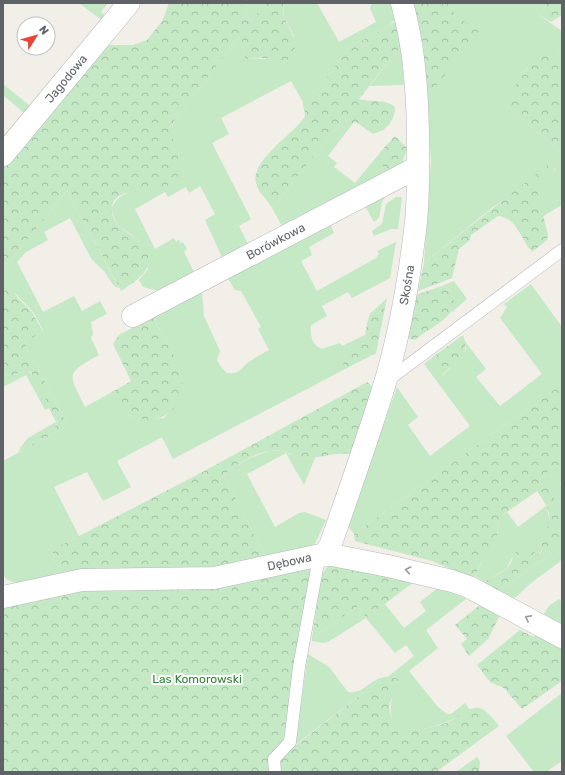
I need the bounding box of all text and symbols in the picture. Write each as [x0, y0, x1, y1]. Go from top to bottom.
north arrow [16, 16, 56, 56]
text: N [36, 23, 51, 37]
street label: Jagodowa [42, 52, 90, 106]
street label: Borówkowa [244, 220, 307, 263]
street label: Skośna [397, 264, 417, 306]
street label: Dębowa [266, 550, 313, 573]
one-way arrow [405, 566, 411, 574]
one-way arrow [524, 616, 532, 623]
park label: Las Komorowski [152, 672, 242, 686]

